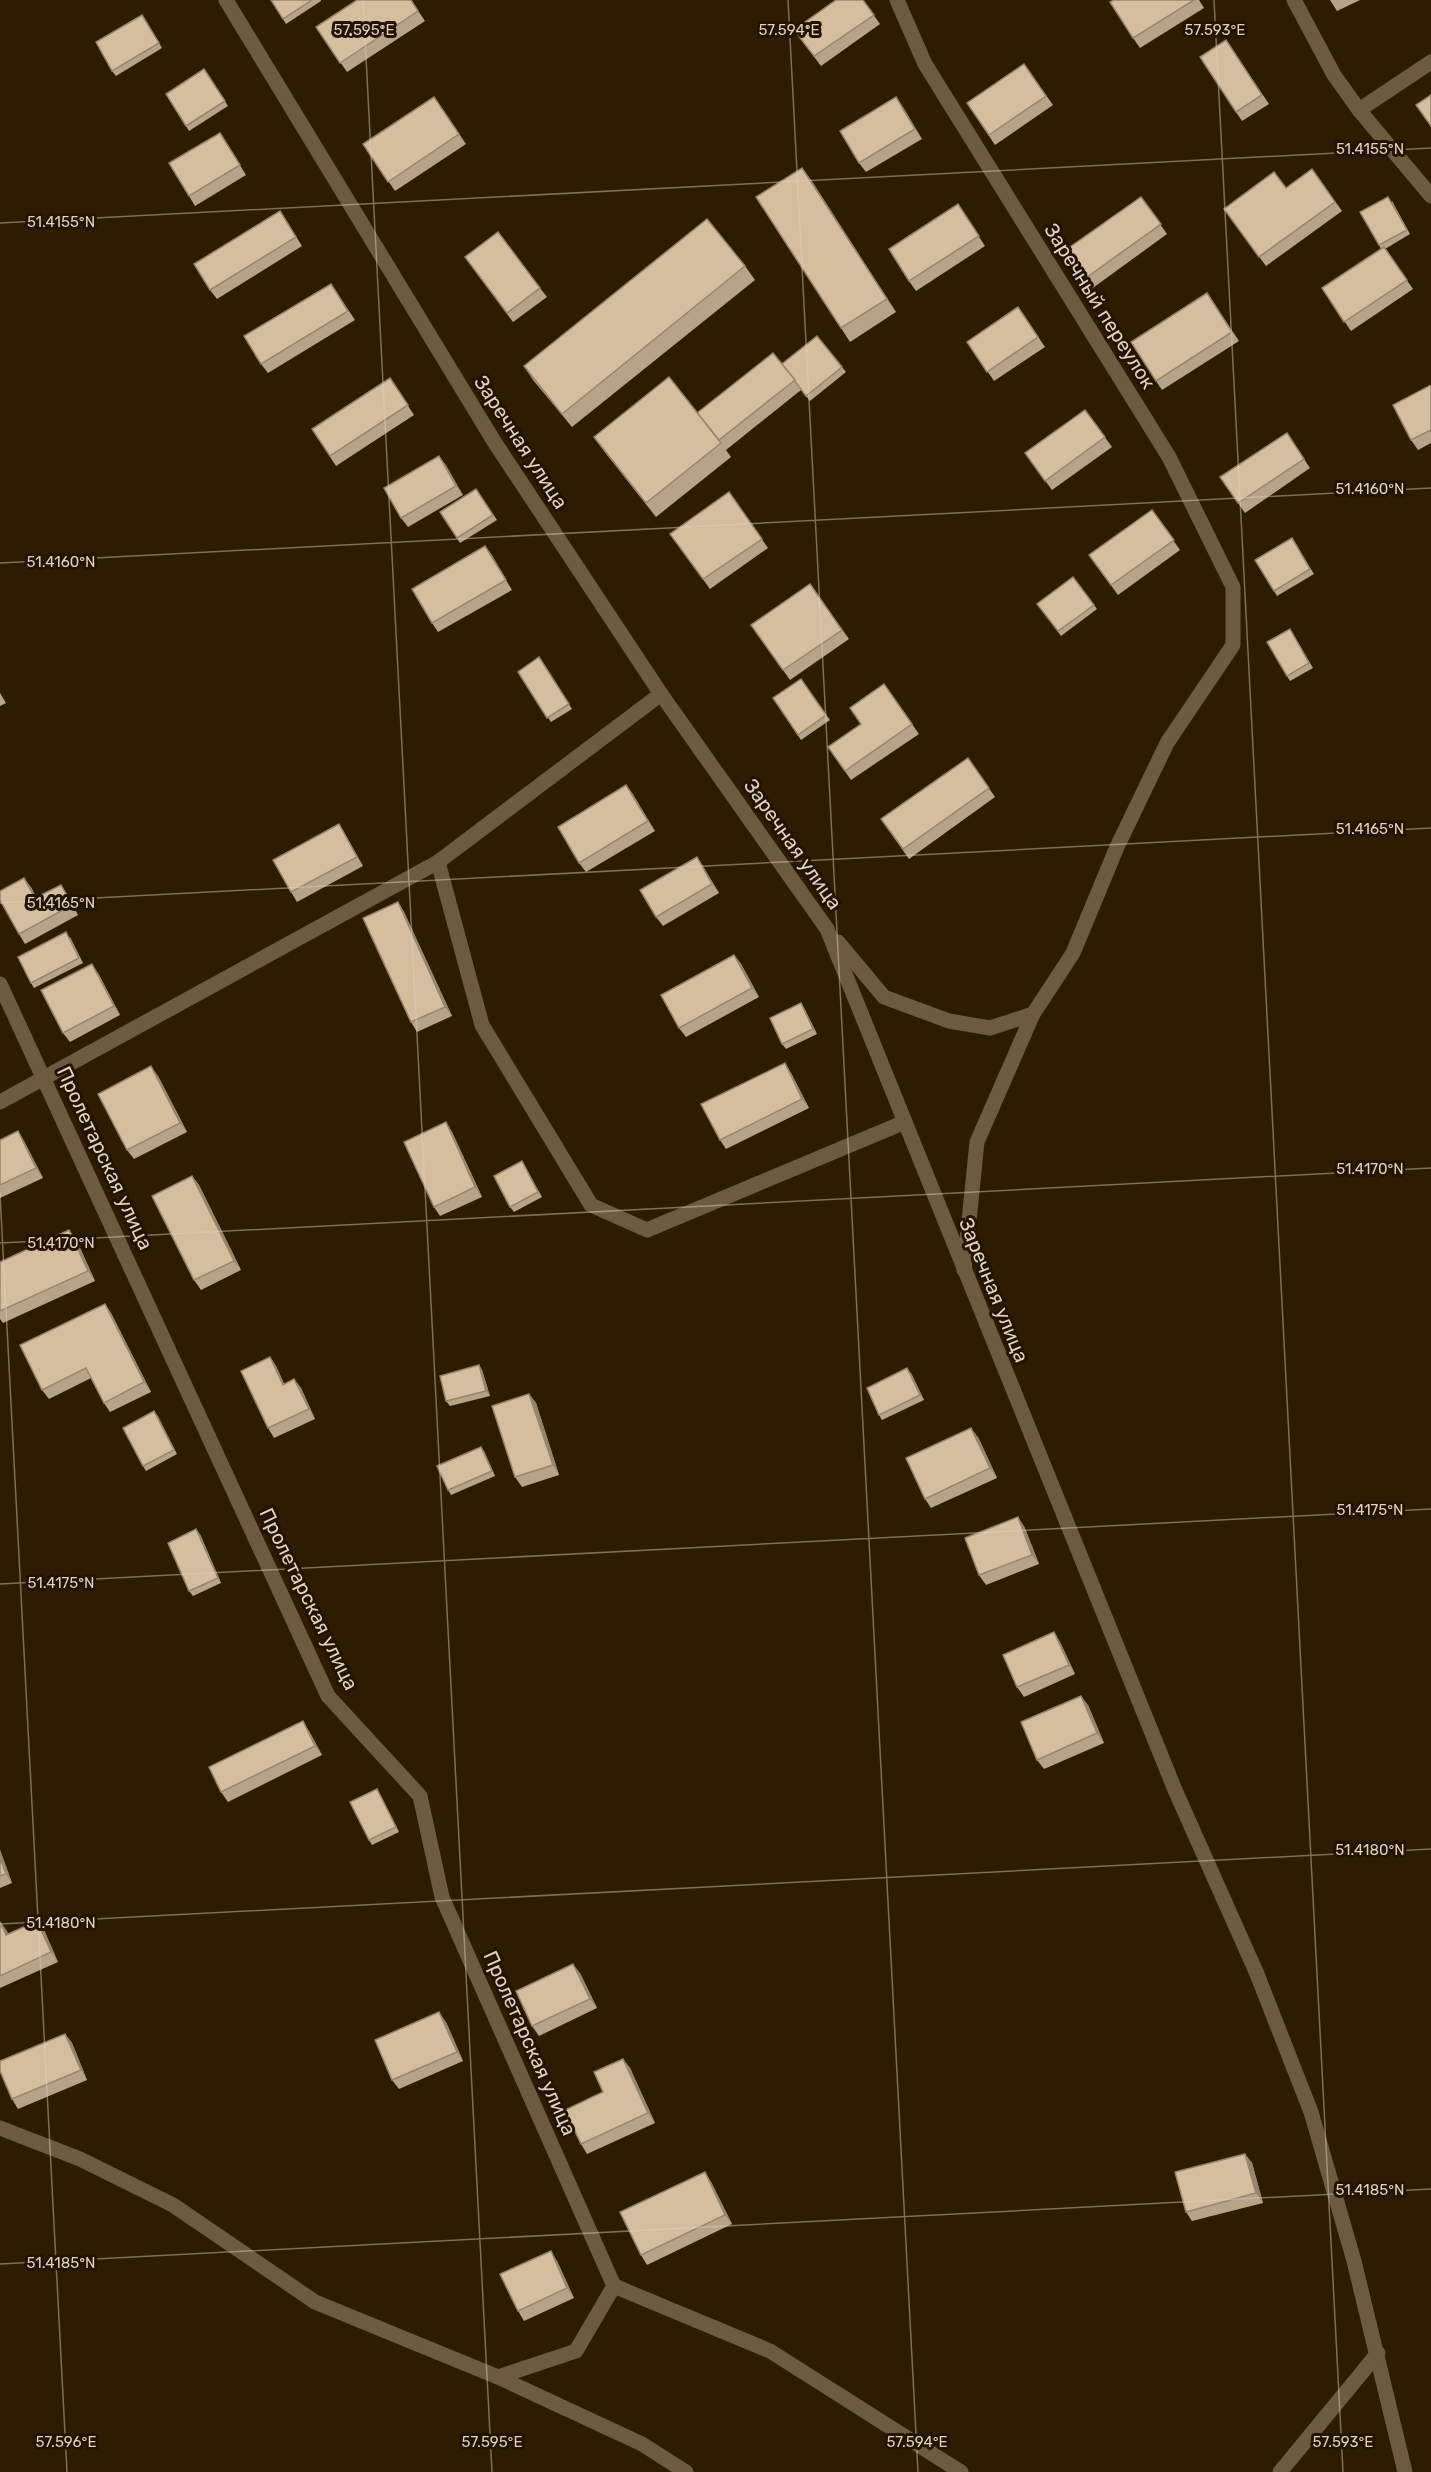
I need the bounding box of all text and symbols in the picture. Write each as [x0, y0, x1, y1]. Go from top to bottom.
text: 57.595°E [333, 21, 395, 39]
text: 57.594°E [758, 21, 820, 39]
text: 57.593°E [1185, 21, 1245, 39]
text: 51.4155°N [1336, 140, 1404, 158]
text: 51.4155°N [27, 213, 95, 231]
street label: Заречный переулок [1039, 219, 1161, 394]
street label: Заречная улица [469, 371, 573, 513]
text: 51.4160°N [1336, 480, 1404, 498]
text: 51.4160°N [27, 553, 95, 571]
street label: Заречная улица [739, 774, 847, 914]
text: 51.4165°N [1336, 820, 1404, 838]
text: 51.4165°N [27, 894, 95, 912]
street label: Пролетарская улица [52, 1062, 158, 1254]
text: 51.4170°N [1336, 1160, 1404, 1178]
street label: Заречная улица [954, 1214, 1034, 1366]
text: 51.4170°N [27, 1234, 95, 1252]
text: 51.4175°N [1337, 1501, 1403, 1519]
street label: Пролетарская улица [254, 1504, 364, 1694]
text: 51.4175°N [28, 1574, 94, 1592]
text: 51.4180°N [1335, 1841, 1405, 1859]
text: 51.4180°N [26, 1914, 96, 1932]
street label: Пролетарская улица [478, 1947, 582, 2139]
text: 51.4185°N [1336, 2181, 1404, 2199]
text: 51.4185°N [27, 2254, 95, 2272]
text: 57.596°E [35, 2433, 97, 2451]
text: 57.595°E [461, 2433, 523, 2451]
text: 57.594°E [886, 2433, 948, 2451]
text: 57.593°E [1313, 2433, 1373, 2451]

